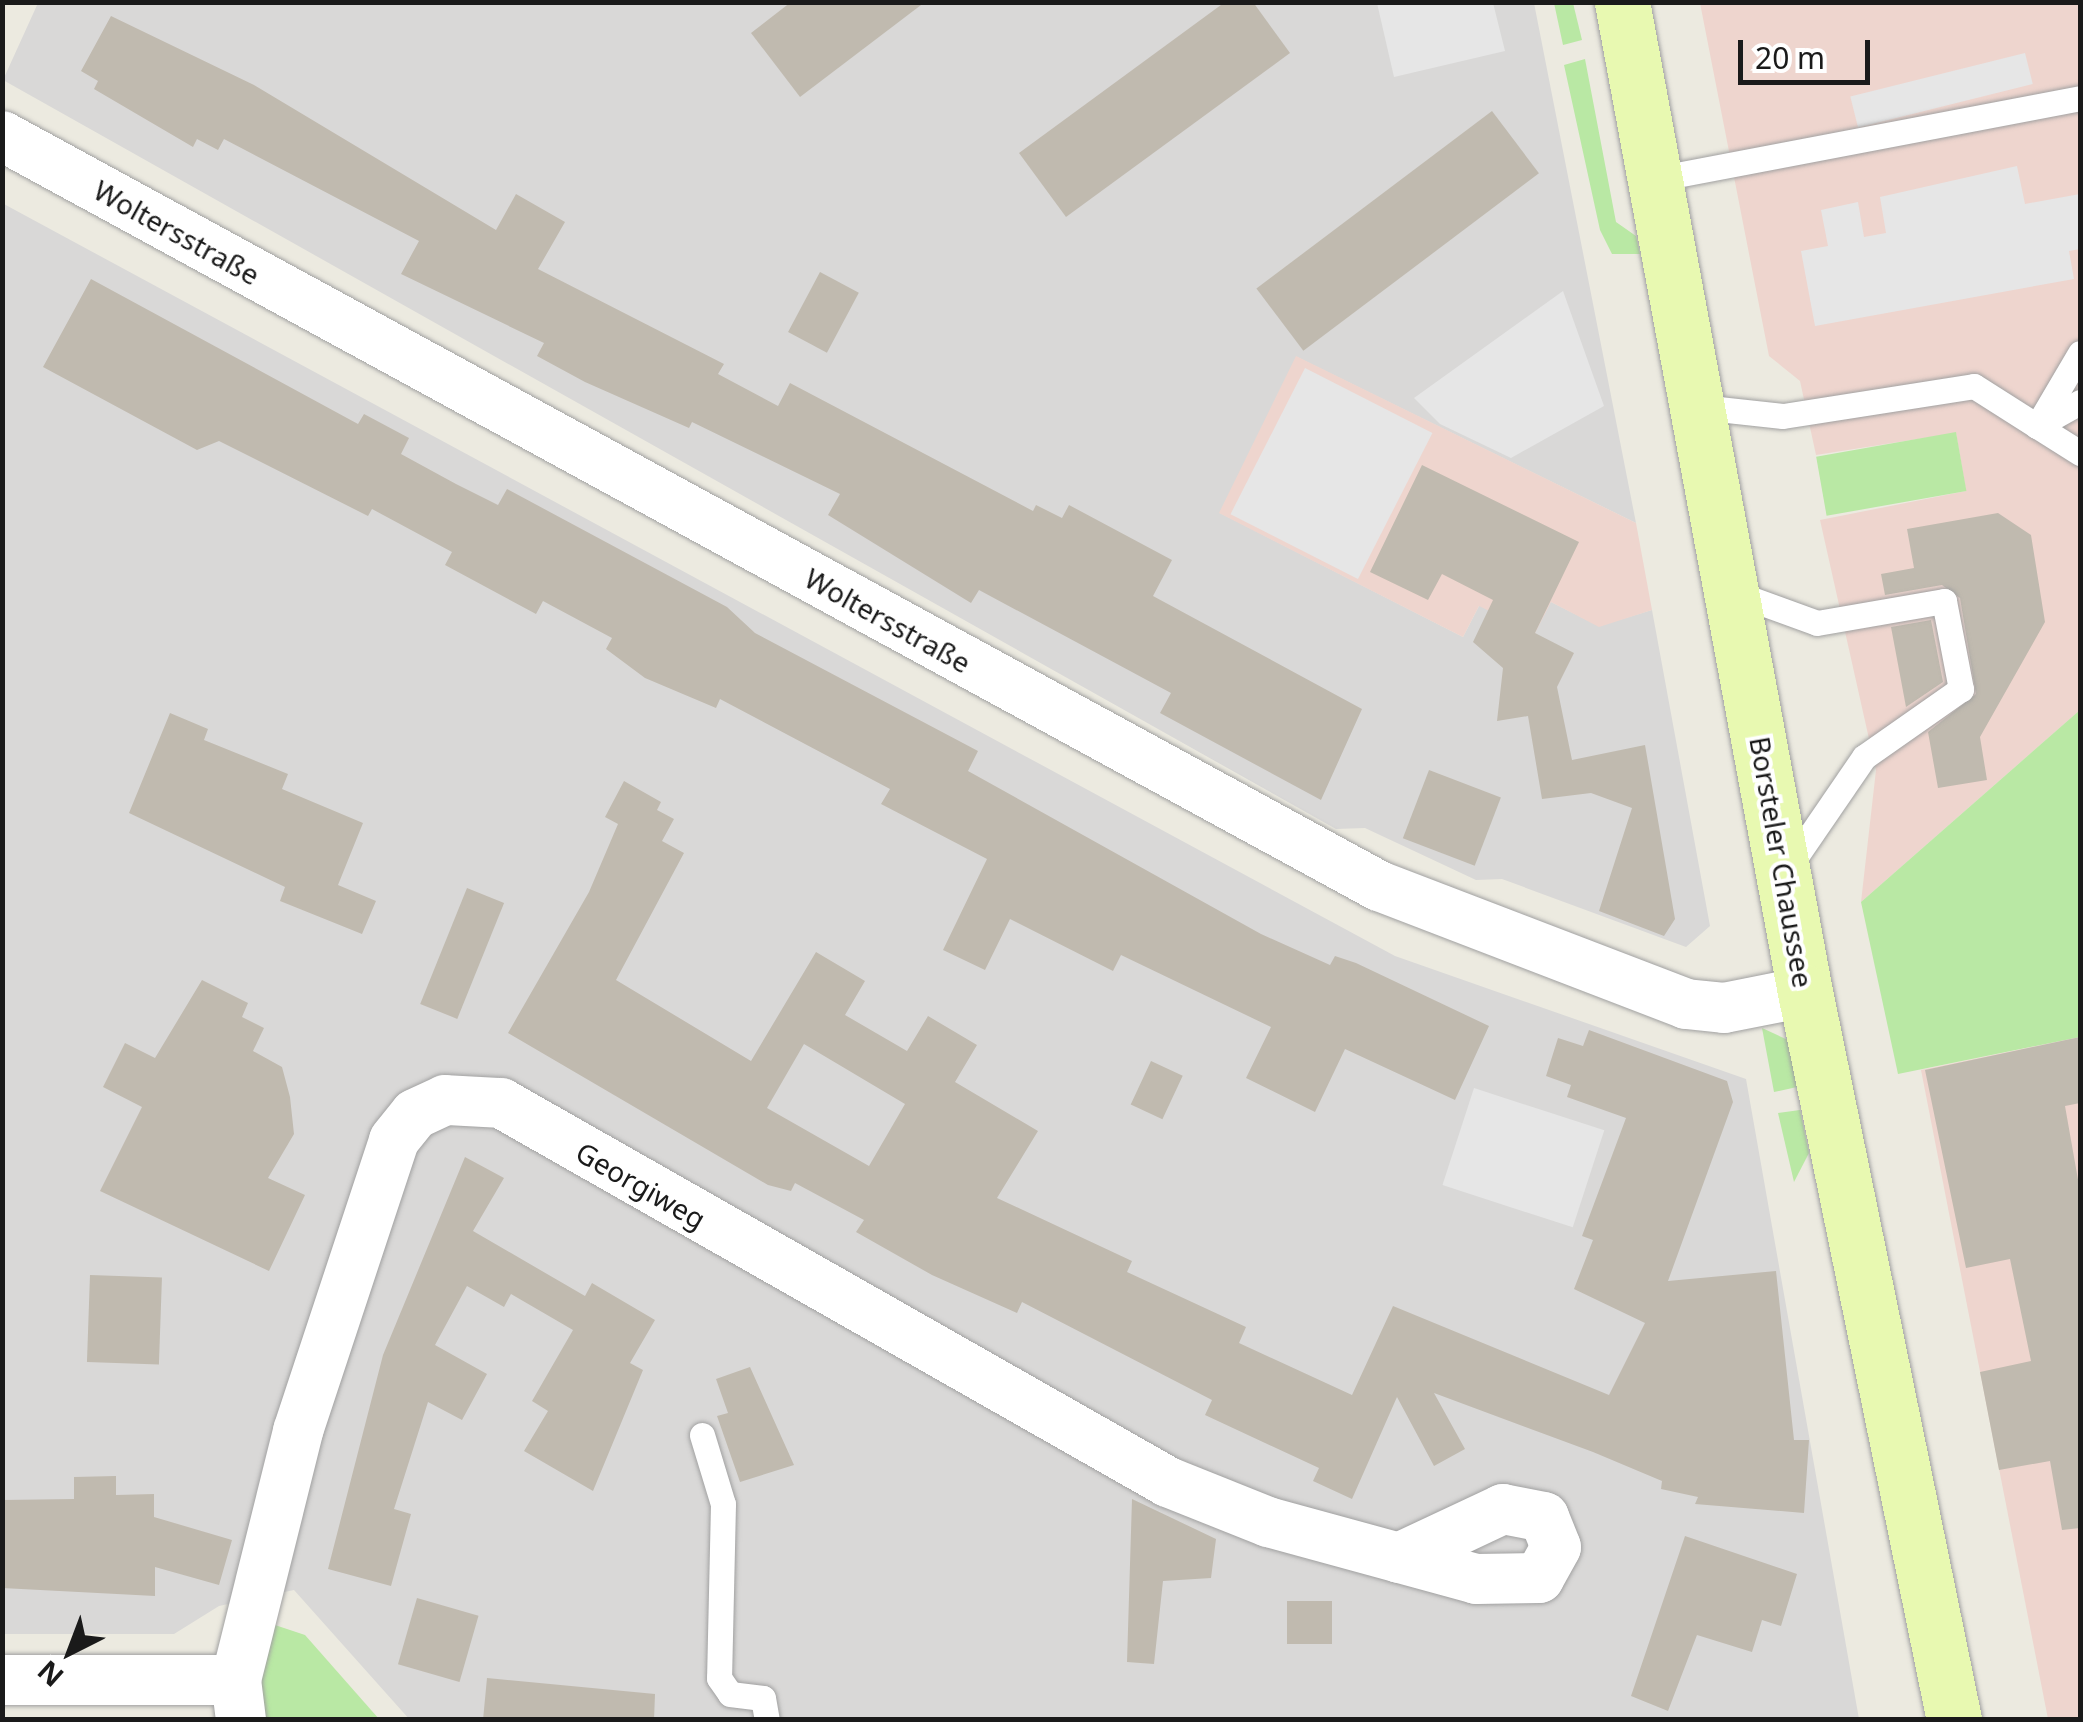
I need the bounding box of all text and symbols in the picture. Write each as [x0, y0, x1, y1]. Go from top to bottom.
scale bar [1743, 20, 1876, 82]
text: 20 m [1755, 37, 1825, 78]
street label: Woltersstraße [88, 173, 266, 291]
street label: Woltersstraße [799, 561, 977, 679]
street label: Borsteler Chaussee [1743, 734, 1821, 990]
street label: Georgiweg [570, 1134, 712, 1236]
north arrow [20, 1602, 120, 1702]
text: N [29, 1653, 71, 1696]

